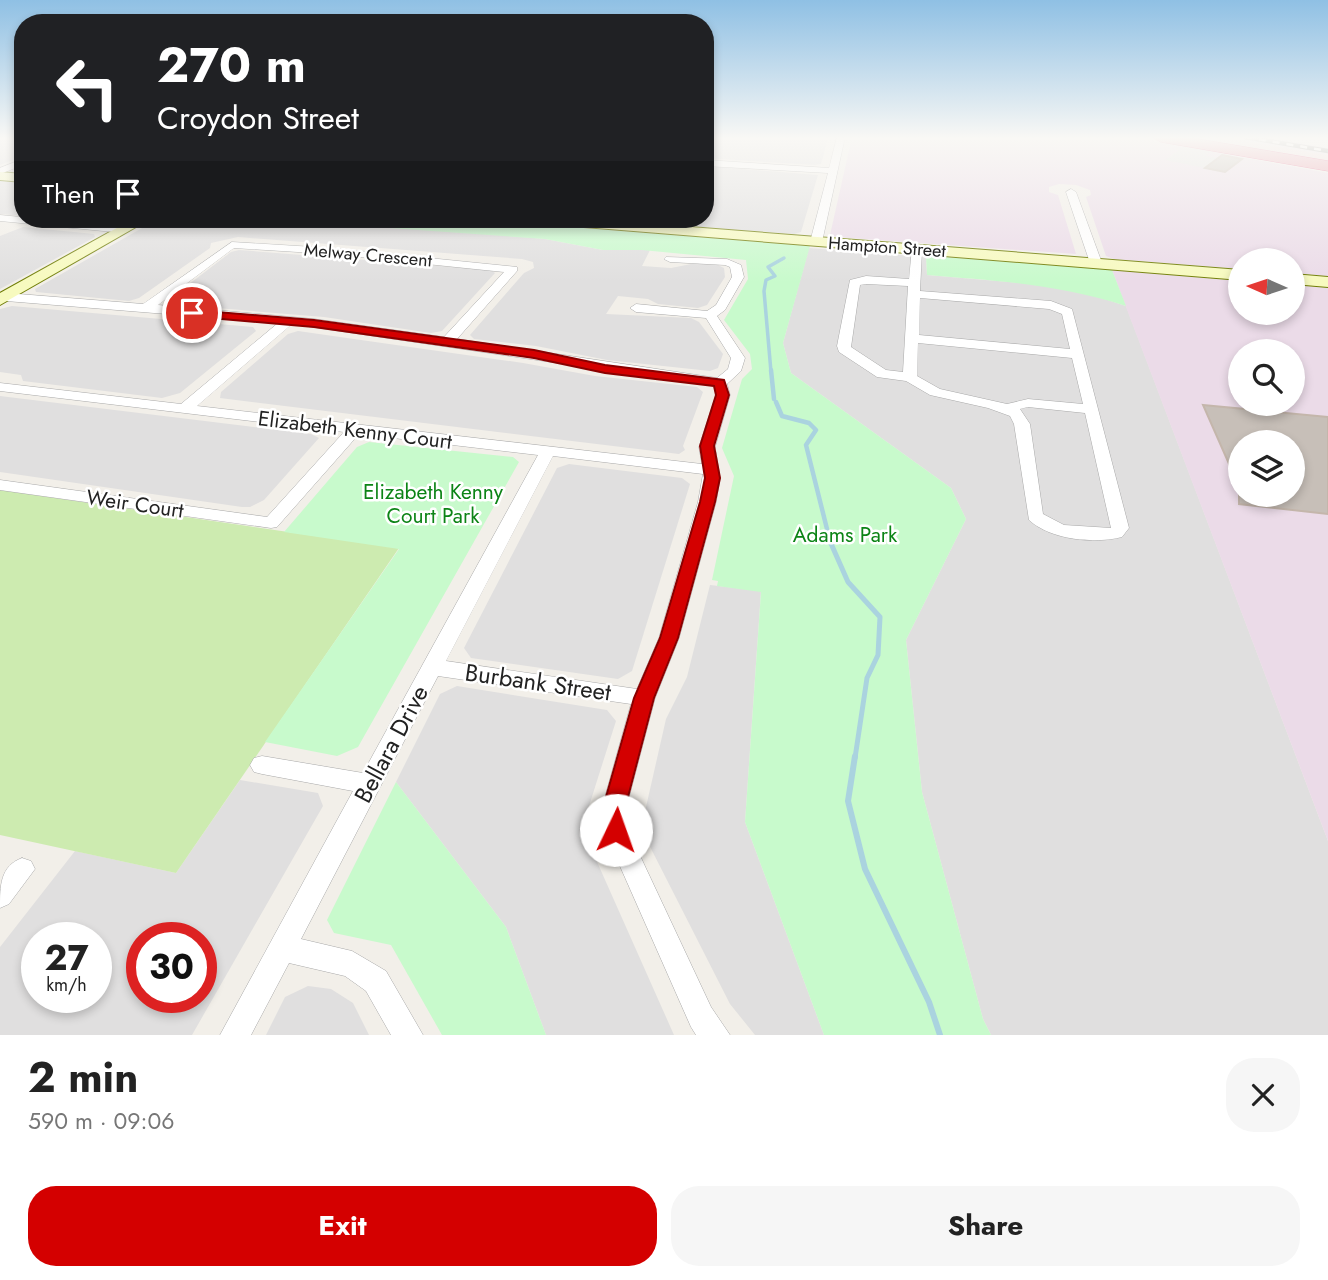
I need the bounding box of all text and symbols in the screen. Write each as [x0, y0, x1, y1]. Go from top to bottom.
text: 270 m [157, 30, 306, 100]
icon: left [42, 42, 133, 133]
text: Croydon Street [157, 95, 359, 141]
text: Then [42, 175, 95, 213]
icon: arrive [109, 175, 147, 213]
street label: Hampton Street [827, 230, 947, 264]
street label: Melway Crescent [303, 236, 434, 274]
north arrow [1228, 248, 1306, 326]
map controls [1228, 248, 1305, 507]
pin [162, 283, 222, 343]
icon: arrive [173, 294, 211, 332]
button: search [1228, 339, 1305, 416]
street label: Elizabeth Kenny Court [256, 403, 454, 457]
button: layers [1228, 430, 1305, 507]
park label: Elizabeth Kenny Court Park [363, 477, 504, 531]
street label: Weir Court [84, 482, 186, 526]
park label: Adams Park [793, 520, 898, 550]
street label: Burbank Street [463, 654, 613, 710]
street label: Bellara Drive [345, 679, 437, 809]
position arrow [579, 793, 653, 867]
speed limit sign: 30 [126, 922, 217, 1013]
text: 27 [44, 933, 89, 983]
text: km/h [46, 972, 87, 998]
text: 2 min [28, 1047, 138, 1108]
button: close [1226, 1058, 1300, 1132]
text: 590 m · 09:06 [28, 1104, 175, 1138]
button: Exit [28, 1186, 657, 1266]
button: Share [671, 1186, 1300, 1266]

